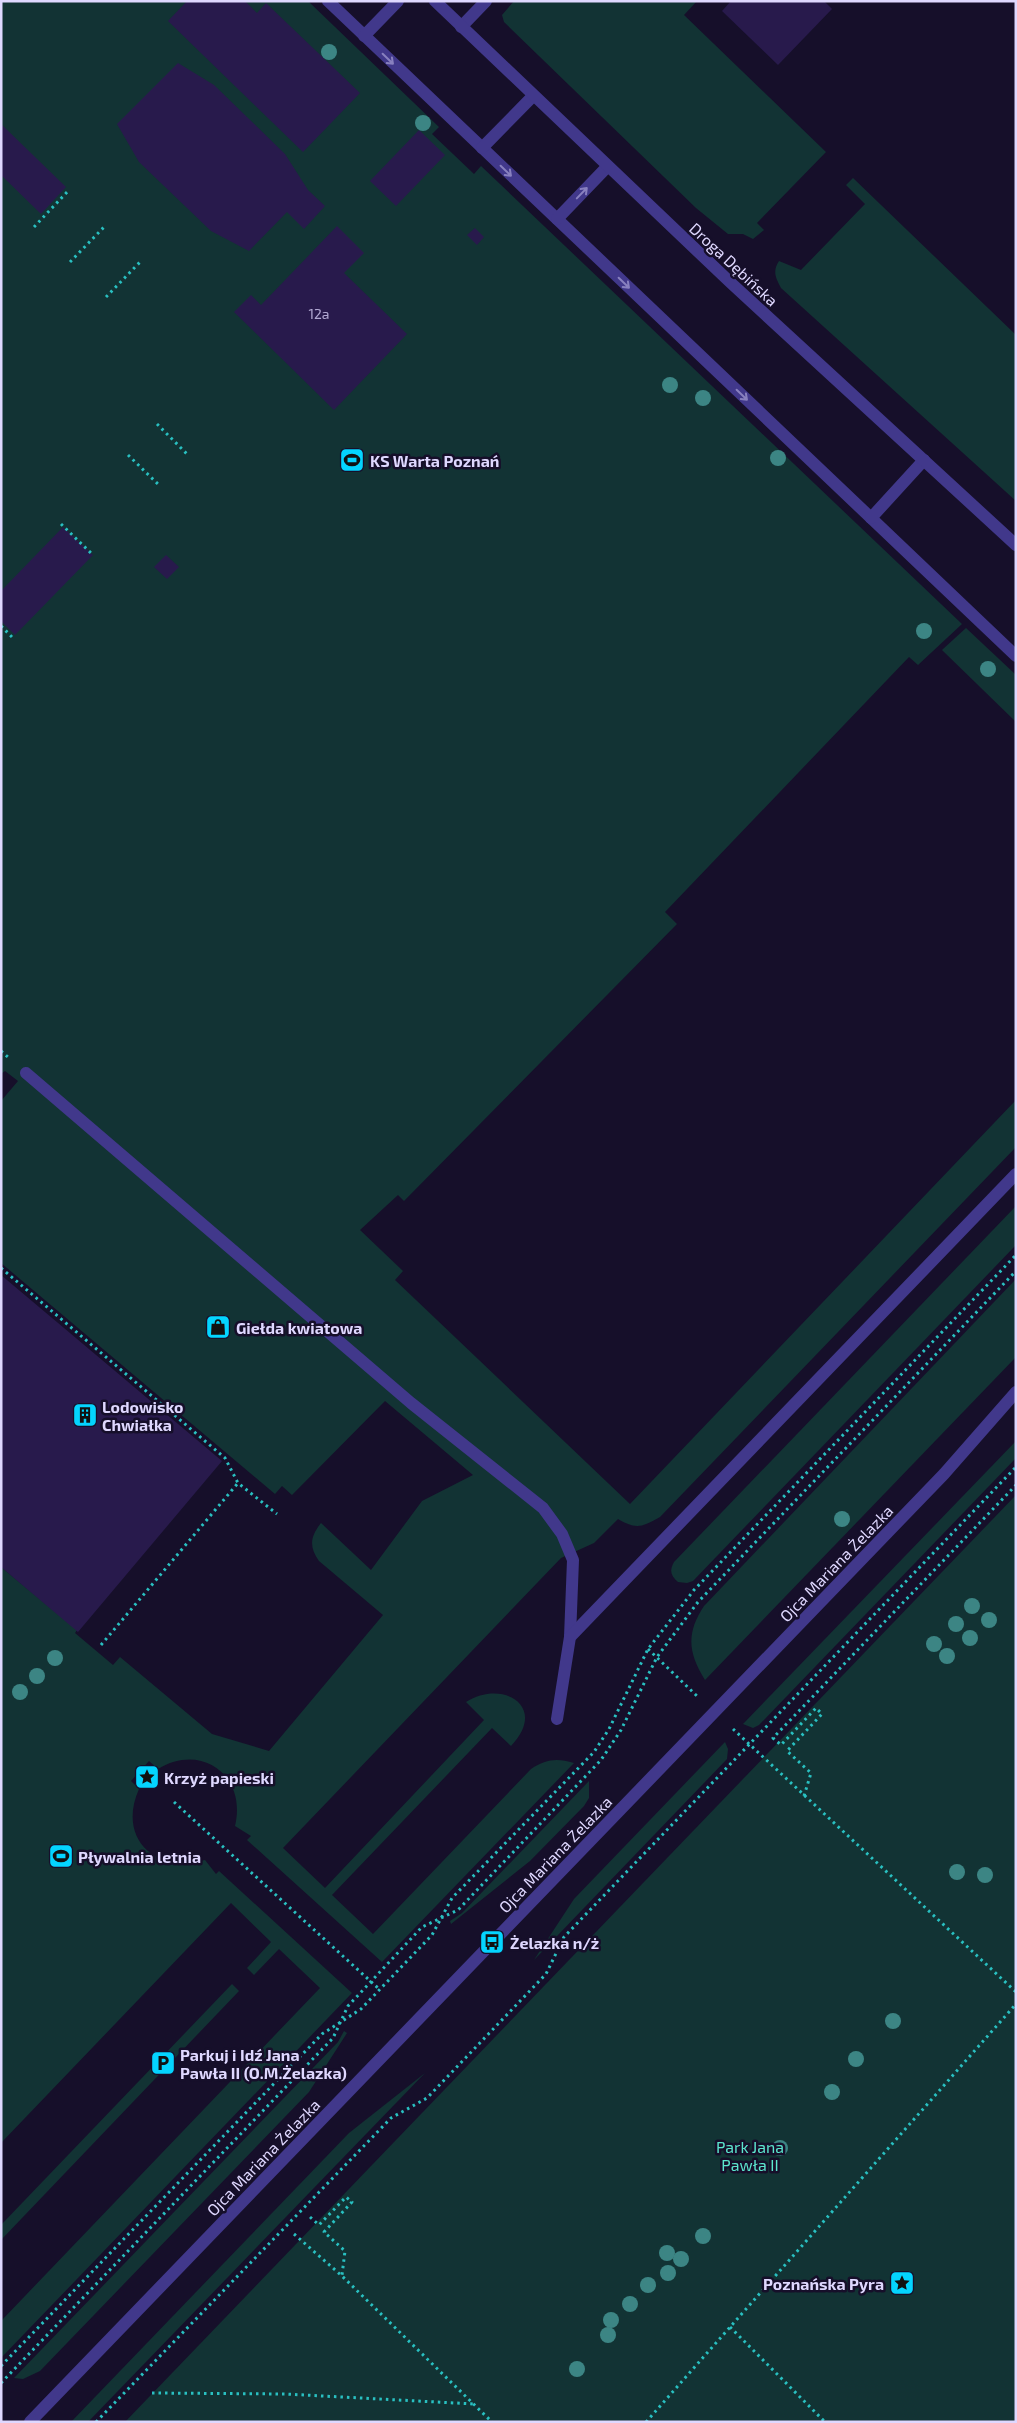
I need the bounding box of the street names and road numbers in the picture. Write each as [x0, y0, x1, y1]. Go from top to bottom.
street label: Droga Dębińska [686, 218, 782, 310]
street label: Ojca Mariana Żelazka [775, 1501, 897, 1626]
street label: Ojca Mariana Żelazka [494, 1792, 616, 1917]
street label: Ojca Mariana Żelazka [202, 2095, 324, 2220]

